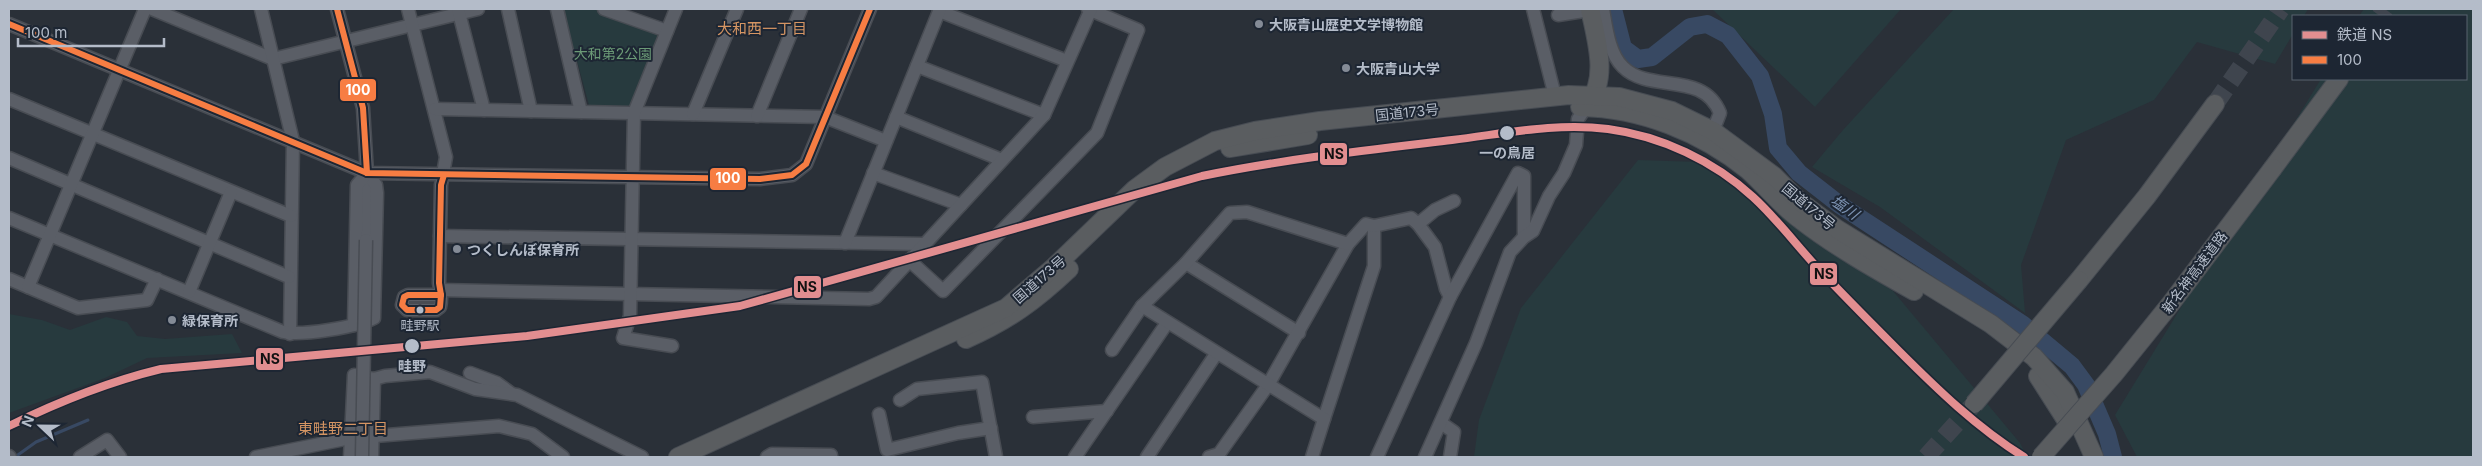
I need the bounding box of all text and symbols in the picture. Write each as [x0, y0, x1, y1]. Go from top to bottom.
scale bar [18, 15, 164, 47]
legend [2292, 15, 2467, 80]
place label: 大阪青山歴史文学博物館 [1269, 16, 1423, 33]
marker: 大阪青山歴史文学博物館 [1253, 18, 1265, 30]
district label: 大和西一丁目 [717, 19, 807, 38]
text: 100 m [25, 23, 67, 42]
text: 鉄道 NS [2337, 25, 2392, 44]
park label: 大和第2公園 [574, 45, 652, 62]
text: 100 [2337, 50, 2362, 69]
place label: 大阪青山大学 [1356, 60, 1440, 77]
marker: 大阪青山大学 [1340, 62, 1352, 74]
line badge: 100 [339, 78, 377, 102]
text: 100 [346, 81, 370, 98]
street label: 国道173号 [1374, 100, 1440, 124]
marker: 一の鳥居 [1498, 124, 1516, 142]
line badge: NS [1319, 142, 1348, 166]
place label: 一の鳥居 [1479, 144, 1535, 161]
text: NS [1324, 145, 1344, 162]
line badge: 100 [709, 167, 747, 191]
text: 100 [716, 169, 740, 186]
street label: 国道173号 [1779, 179, 1839, 233]
water label: 塩川 [1827, 191, 1864, 225]
street label: 新名神高速道路 [2158, 228, 2230, 316]
place label: つくしんぼ保育所 [467, 241, 579, 258]
marker: つくしんぼ保育所 [451, 243, 463, 255]
street label: 国道173号 [1009, 252, 1069, 306]
line badge: NS [1809, 262, 1838, 286]
text: NS [1814, 265, 1834, 282]
line badge: NS [793, 275, 822, 299]
text: NS [797, 278, 817, 295]
marker: 畦野駅 [415, 305, 425, 315]
place label: 緑保育所 [182, 312, 238, 329]
marker: 緑保育所 [166, 314, 178, 326]
place label: 畦野駅 [400, 317, 440, 333]
marker: 畦野 [403, 337, 421, 355]
line badge: NS [255, 347, 284, 371]
text: NS [260, 350, 280, 367]
place label: 畦野 [398, 357, 426, 374]
north arrow [15, 401, 65, 451]
text: N [18, 413, 37, 429]
district label: 東畦野二丁目 [298, 419, 388, 438]

